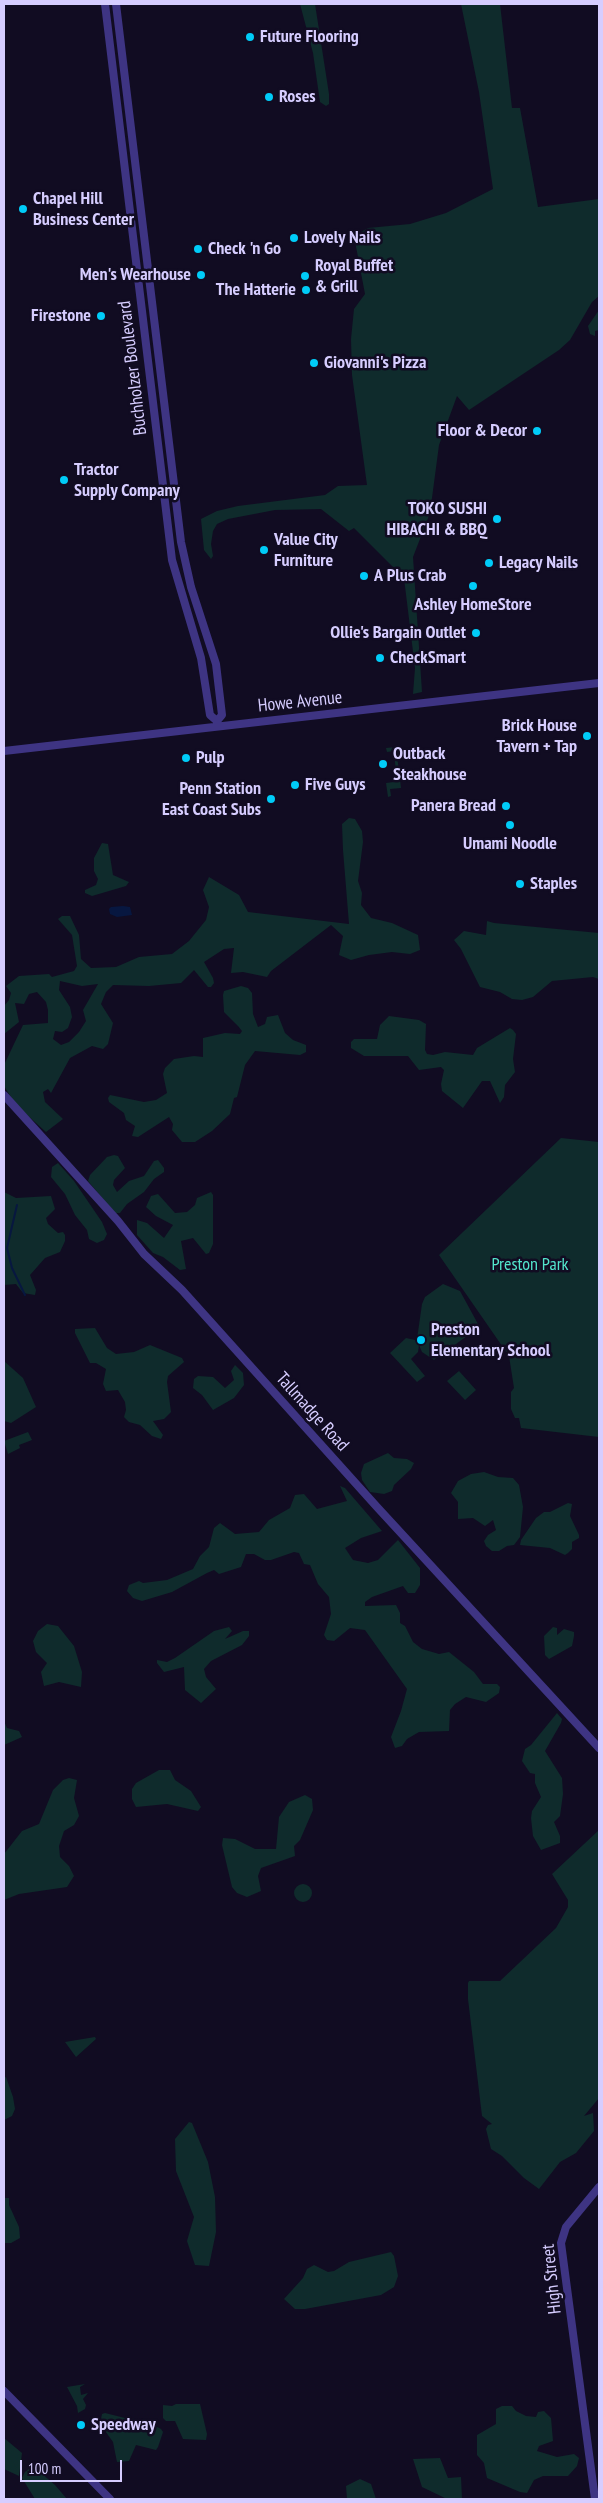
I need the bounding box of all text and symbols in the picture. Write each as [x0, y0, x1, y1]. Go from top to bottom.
place label: Future Flooring [260, 26, 359, 48]
marker: Future Flooring [244, 31, 256, 43]
place label: Roses [279, 86, 316, 108]
marker: Roses [263, 91, 275, 103]
place label: Chapel Hill Business Center [33, 188, 134, 230]
marker: Chapel Hill Business Center [17, 203, 29, 215]
place label: Lovely Nails [304, 227, 381, 249]
marker: Lovely Nails [288, 232, 300, 244]
place label: Check 'n Go [208, 238, 281, 260]
marker: Check 'n Go [192, 243, 204, 255]
place label: Royal Buffet & Grill [315, 255, 393, 298]
place label: Men's Wearhouse [80, 264, 191, 286]
marker: Men's Wearhouse [195, 269, 207, 281]
marker: Royal Buffet & Grill [299, 270, 311, 282]
place label: The Hatterie [216, 279, 296, 301]
marker: The Hatterie [300, 284, 312, 296]
street label: Buchholzer Boulevard [114, 300, 152, 436]
place label: Firestone [31, 305, 91, 327]
marker: Firestone [95, 310, 107, 322]
place label: Giovanni's Pizza [324, 352, 426, 374]
marker: Giovanni's Pizza [308, 357, 320, 369]
place label: Floor & Decor [438, 420, 527, 442]
marker: Floor & Decor [531, 425, 543, 437]
place label: Tractor Supply Company [74, 459, 180, 502]
marker: Tractor Supply Company [58, 474, 70, 486]
place label: TOKO SUSHI HIBACHI & BBQ [387, 498, 487, 540]
marker: TOKO SUSHI HIBACHI & BBQ [491, 513, 503, 525]
place label: Value City Furniture [274, 529, 338, 572]
marker: Value City Furniture [258, 544, 270, 556]
place label: Legacy Nails [499, 552, 578, 574]
marker: Legacy Nails [483, 557, 495, 569]
place label: A Plus Crab [374, 565, 446, 587]
marker: A Plus Crab [358, 570, 370, 582]
marker: Ashley HomeStore [467, 580, 479, 592]
place label: Ashley HomeStore [414, 594, 532, 616]
place label: Ollie's Bargain Outlet [330, 622, 466, 644]
marker: Ollie's Bargain Outlet [470, 627, 482, 639]
place label: CheckSmart [390, 647, 466, 669]
marker: CheckSmart [374, 652, 386, 664]
street label: Howe Avenue [257, 687, 343, 717]
place label: Brick House Tavern + Tap [497, 715, 577, 758]
marker: Brick House Tavern + Tap [581, 730, 593, 742]
place label: Outback Steakhouse [393, 743, 467, 786]
place label: Pulp [196, 747, 225, 769]
marker: Pulp [180, 752, 192, 764]
marker: Outback Steakhouse [377, 758, 389, 770]
place label: Five Guys [305, 774, 366, 796]
place label: Penn Station East Coast Subs [162, 778, 261, 821]
marker: Five Guys [289, 779, 301, 791]
marker: Penn Station East Coast Subs [265, 793, 277, 805]
place label: Panera Bread [411, 795, 496, 817]
marker: Panera Bread [500, 800, 512, 812]
marker: Umami Noodle [504, 819, 516, 831]
place label: Umami Noodle [463, 833, 557, 855]
place label: Staples [530, 873, 577, 895]
marker: Staples [514, 878, 526, 890]
park label: Preston Park [491, 1254, 569, 1276]
place label: Preston Elementary School [431, 1319, 550, 1362]
marker: Preston Elementary School [415, 1334, 427, 1346]
street label: Tallmadge Road [271, 1368, 353, 1456]
street label: High Street [538, 2243, 566, 2315]
place label: Speedway [91, 2414, 156, 2436]
marker: Speedway [75, 2419, 87, 2431]
scale bar [22, 2450, 125, 2482]
text: 100 m [28, 2459, 61, 2478]

